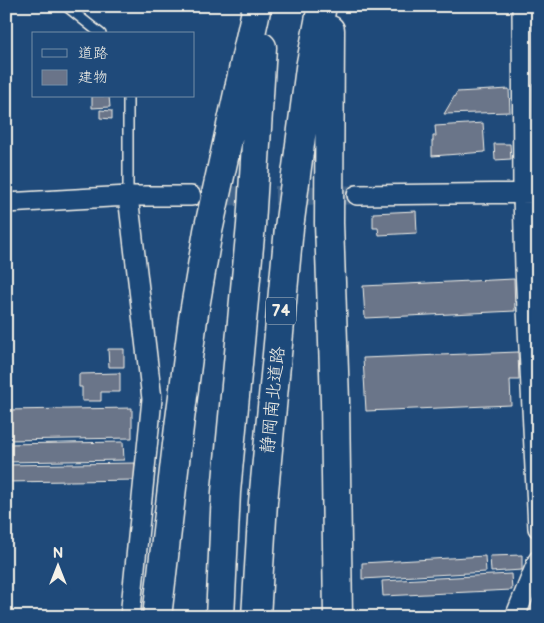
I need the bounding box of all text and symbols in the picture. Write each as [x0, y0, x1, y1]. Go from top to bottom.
legend [32, 32, 195, 98]
text: 道路 [78, 44, 108, 63]
text: 建物 [78, 68, 108, 87]
road number: 74 [266, 298, 296, 324]
street label: 静岡南北道路 [257, 345, 289, 455]
north arrow [32, 540, 82, 590]
text: N [53, 545, 63, 562]

